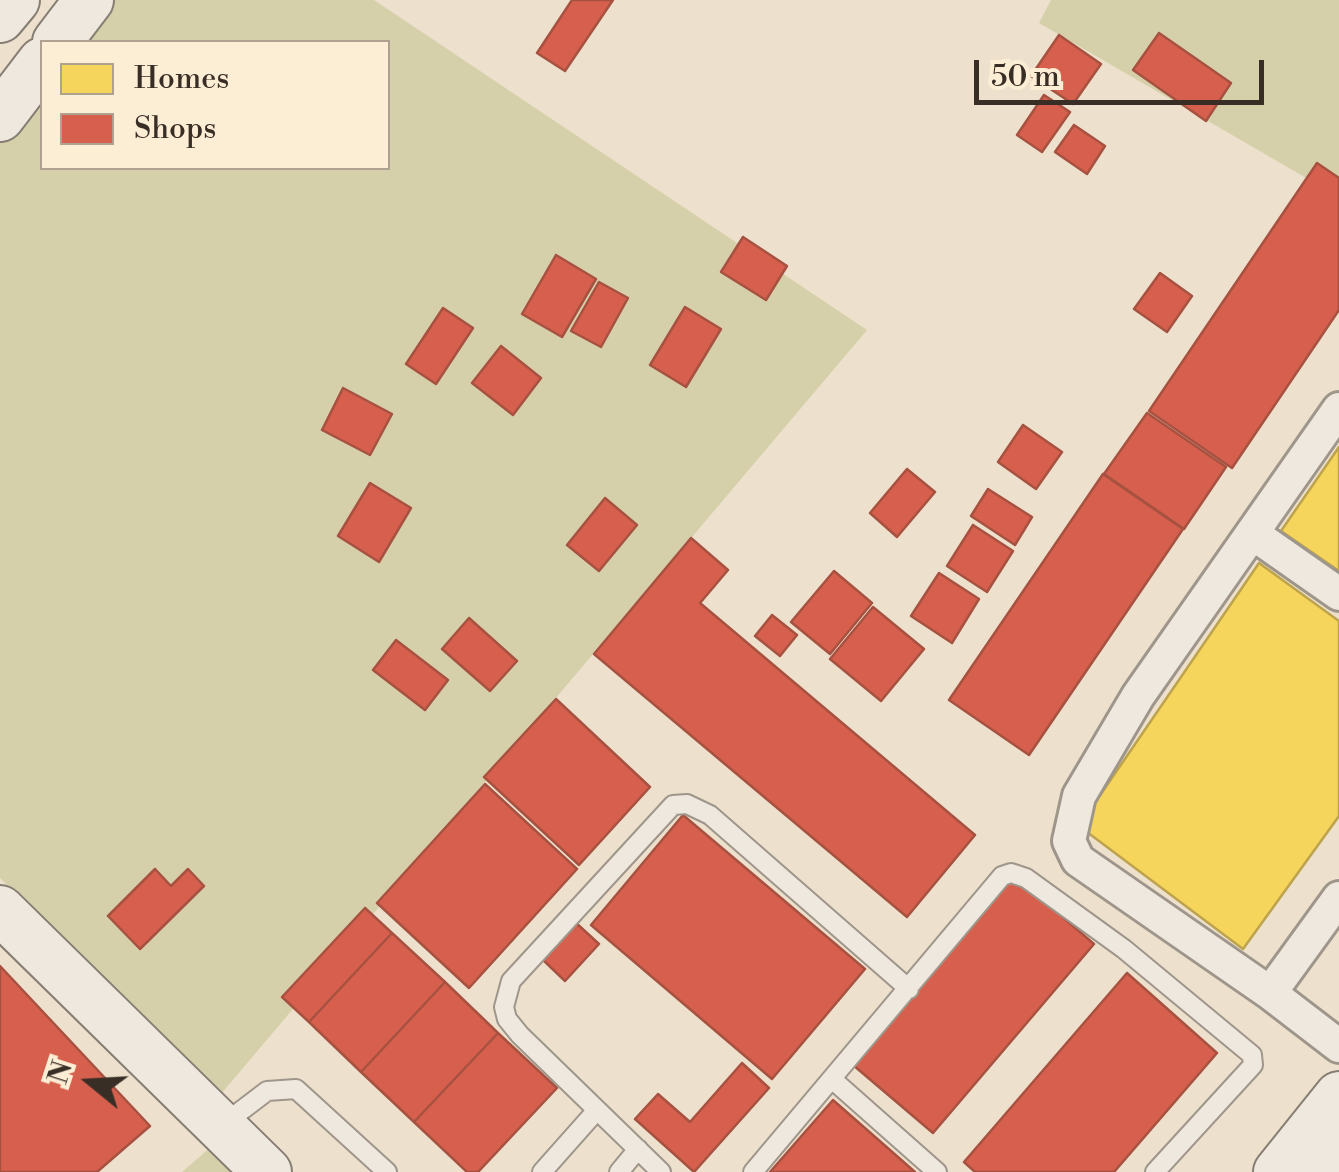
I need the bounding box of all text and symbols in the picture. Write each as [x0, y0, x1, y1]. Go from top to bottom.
legend [40, 40, 390, 170]
scale bar [979, 40, 1269, 102]
text: 50 m [991, 58, 1060, 96]
text: Homes [134, 60, 229, 98]
text: Shops [134, 110, 216, 148]
north arrow [40, 1032, 140, 1132]
text: N [41, 1057, 81, 1089]

